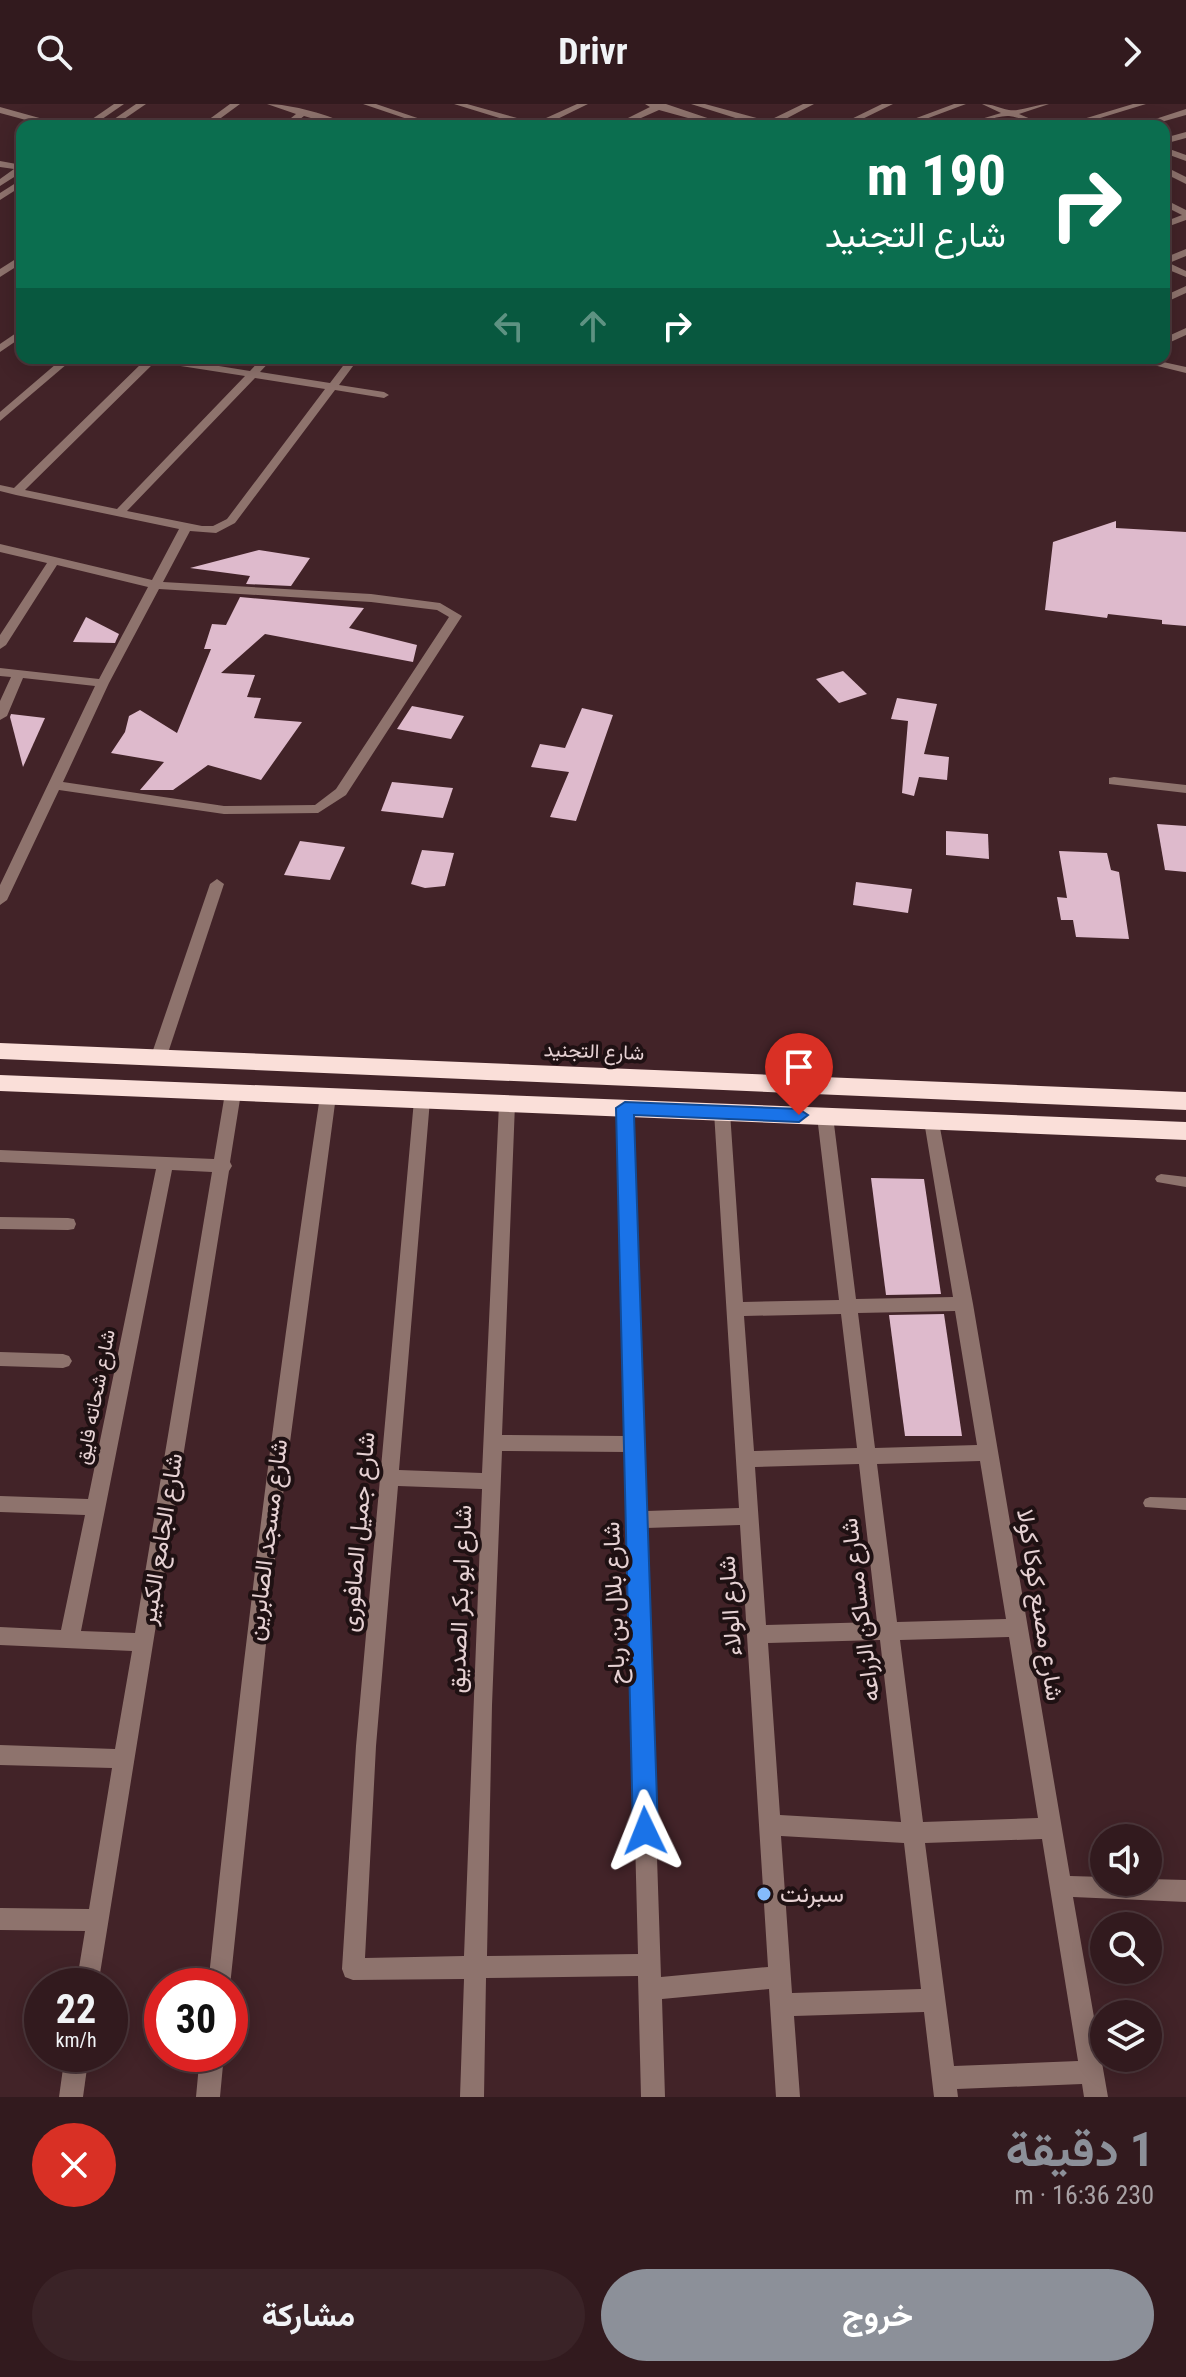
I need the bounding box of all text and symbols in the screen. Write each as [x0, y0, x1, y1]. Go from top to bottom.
icon: search [32, 30, 76, 74]
icon: forward [1110, 30, 1154, 74]
text: Drivr [558, 31, 628, 73]
text: 190 m [867, 143, 1006, 209]
icon: right [1034, 152, 1138, 256]
text: شارع التجنيد [825, 214, 1006, 256]
icon: left [487, 304, 531, 348]
icon: ahead [571, 304, 615, 348]
icon: right [655, 304, 699, 348]
pin [765, 1033, 833, 1115]
street label: شارع التجنيد [543, 1037, 645, 1067]
icon: arrive [777, 1045, 821, 1089]
street label: شارع شحاته فايق [70, 1327, 122, 1467]
street label: شارع جميل الصافورى [335, 1431, 383, 1633]
street label: شارع مسجد الصابرين [241, 1438, 295, 1643]
street label: شارع الجامع الكبير [133, 1451, 191, 1628]
street label: شارع ابو بكر الصديق [443, 1504, 479, 1694]
street label: شارع مصنع كوكا كولا [1008, 1507, 1069, 1703]
street label: شارع مساكن الزراعه [835, 1516, 887, 1704]
street label: شارع بلال بن رباح [597, 1521, 633, 1685]
street label: شارع الولاء [713, 1555, 749, 1657]
position arrow [603, 1789, 687, 1873]
map controls [1090, 1824, 1162, 2072]
button: sound [1090, 1824, 1162, 1896]
place label: سبرنت [780, 1880, 844, 1909]
marker: سبرنت [755, 1885, 773, 1903]
button: search [1090, 1912, 1162, 1984]
speed limit sign: 30 [144, 1968, 248, 2072]
text: 22 [56, 1986, 96, 2033]
button: layers [1090, 2000, 1162, 2072]
text: km/h [55, 2028, 97, 2052]
text: 1 دقيقة [1005, 2121, 1154, 2178]
button: close [32, 2123, 116, 2207]
text: 230 m · 16:36 [1014, 2180, 1154, 2210]
button: مشاركة [32, 2269, 585, 2361]
button: خروج [601, 2269, 1154, 2361]

